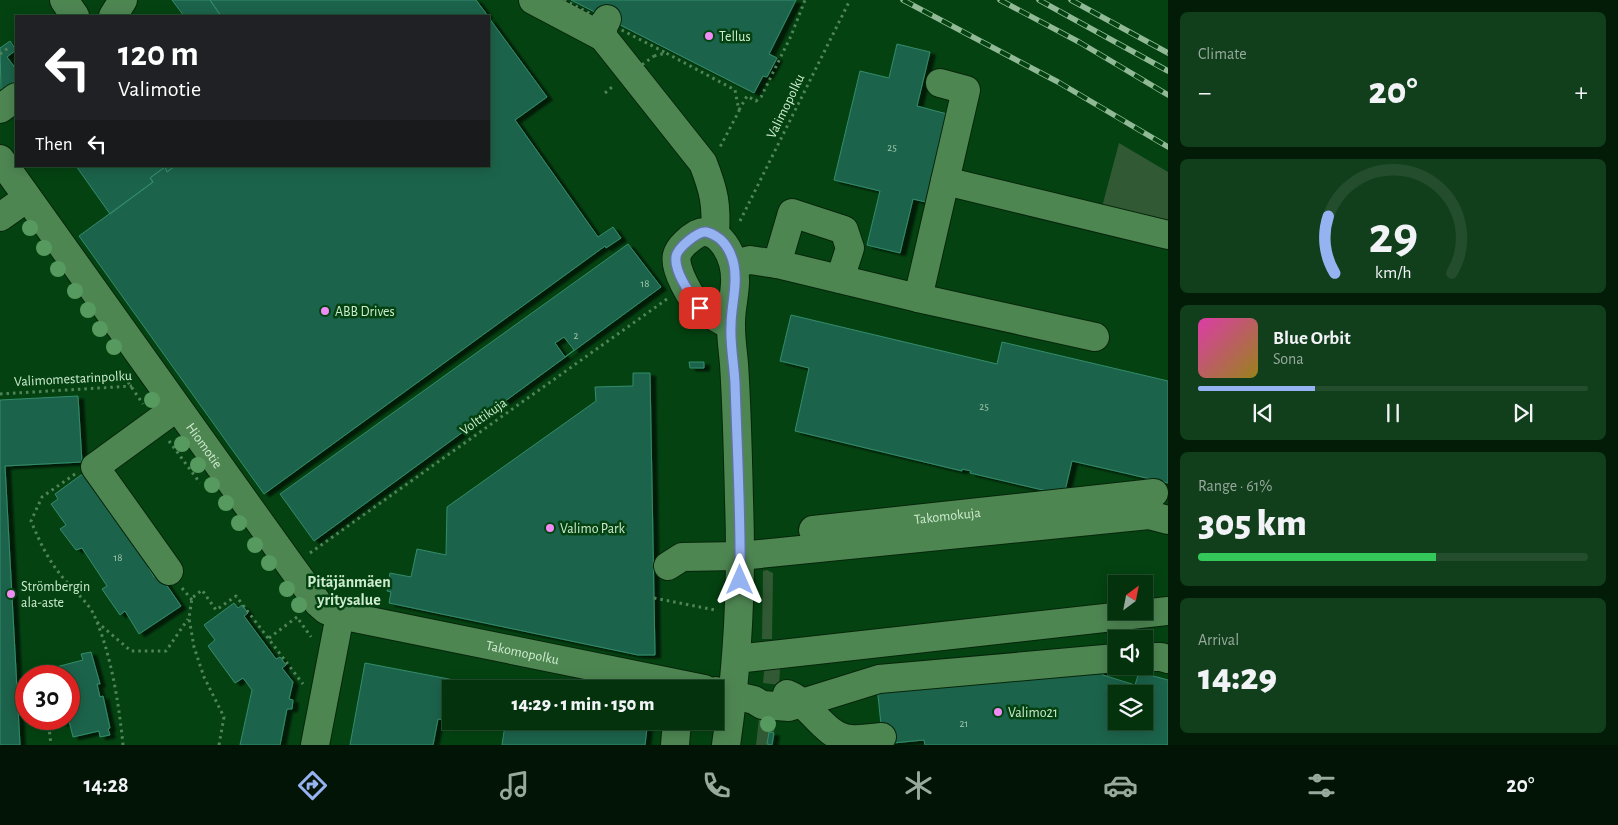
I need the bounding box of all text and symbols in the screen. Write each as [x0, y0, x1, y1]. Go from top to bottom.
marker: Tellus [703, 30, 715, 42]
place label: Tellus [719, 30, 751, 44]
icon: left [35, 35, 100, 100]
text: 120 m [118, 37, 199, 72]
text: Climate [1198, 46, 1247, 62]
street label: Valimopolku [764, 72, 807, 141]
text: 20° [1369, 73, 1417, 111]
text: Valimotie [118, 78, 201, 100]
text: − [1198, 79, 1211, 107]
text: + [1575, 79, 1588, 107]
icon: left [83, 130, 111, 158]
text: Then [35, 135, 73, 154]
house number: 25 [887, 142, 897, 153]
text: 29 [1368, 210, 1418, 262]
text: km/h [1375, 264, 1411, 282]
house number: 18 [641, 278, 650, 289]
pin [679, 287, 721, 329]
icon: arrive [686, 294, 714, 322]
marker: ABB Drives [319, 305, 331, 317]
place label: ABB Drives [335, 305, 395, 319]
text: Blue Orbit [1273, 329, 1351, 348]
house number: 2 [573, 330, 579, 341]
text: Sona [1273, 351, 1304, 367]
street label: Valimomestarinpolku [14, 369, 132, 389]
street label: Volttikuja [458, 395, 510, 438]
icon: previous [1249, 399, 1277, 427]
icon: pause [1379, 399, 1407, 427]
icon: next [1509, 399, 1537, 427]
house number: 25 [979, 401, 989, 412]
street label: Hiomotie [183, 421, 225, 471]
text: Range · 61% [1198, 478, 1272, 494]
text: 305 km [1198, 505, 1307, 543]
street label: Takomokuja [913, 506, 982, 527]
marker: Valimo Park [544, 522, 556, 534]
place label: Valimo Park [560, 522, 626, 536]
house number: 18 [114, 552, 123, 563]
position arrow [713, 553, 765, 605]
district label: Pitäjänmäen yritysalue [307, 574, 391, 609]
north arrow [1108, 575, 1152, 620]
map controls [1108, 575, 1153, 730]
place label: Strömbergin ala-aste [21, 580, 90, 610]
marker: Strömbergin ala-aste [5, 588, 17, 600]
button: sound [1108, 630, 1153, 675]
text: Arrival [1198, 632, 1239, 648]
street label: Takomopolku [485, 639, 560, 667]
text: 14:29 [1198, 659, 1277, 697]
speed limit sign: 30 [15, 665, 80, 730]
button: layers [1108, 685, 1153, 730]
text: 14:29 · 1 min · 150 m [512, 695, 654, 714]
marker: Valimo21 [992, 706, 1004, 718]
place label: Valimo21 [1008, 706, 1058, 720]
house number: 21 [960, 718, 968, 729]
icon: directions [295, 768, 330, 803]
icon: music [497, 768, 532, 803]
icon: phone [699, 768, 734, 803]
icon: climate [901, 768, 936, 803]
icon: car [1103, 768, 1138, 803]
icon: filters [1304, 768, 1339, 803]
text: 14:28 [83, 774, 129, 796]
text: 20° [1506, 774, 1534, 796]

